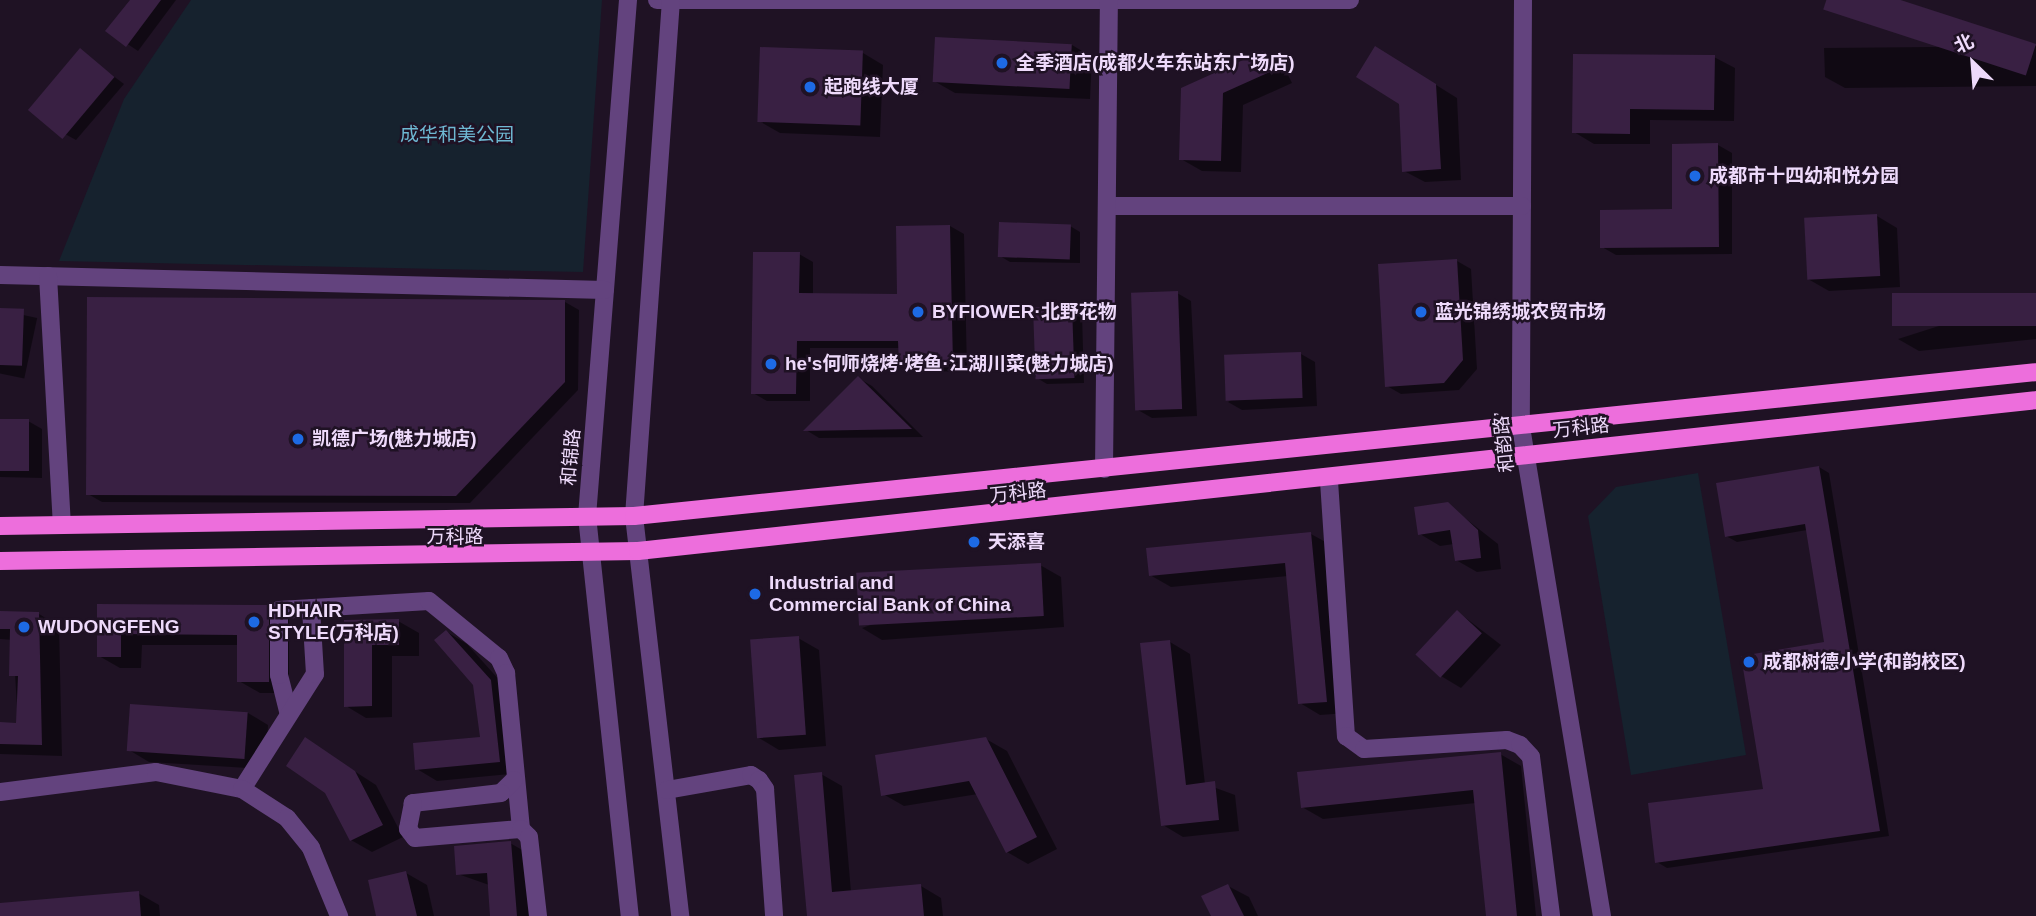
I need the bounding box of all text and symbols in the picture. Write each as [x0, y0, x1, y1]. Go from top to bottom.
north arrow [1938, 28, 2008, 98]
text: 北 [1951, 30, 1977, 57]
place label: 全季酒店(成都火车东站东广场店) [1016, 52, 1295, 74]
marker: 全季酒店(成都火车东站东广场店) [994, 55, 1010, 71]
place label: 起跑线大厦 [824, 76, 919, 98]
marker: 起跑线大厦 [802, 79, 818, 95]
park label: 成华和美公园 [400, 124, 514, 146]
place label: 成都市十四幼和悦分园 [1709, 165, 1899, 187]
marker: 成都市十四幼和悦分园 [1687, 168, 1703, 184]
place label: BYFlOWER·北野花物 [932, 301, 1117, 323]
place label: 蓝光锦绣城农贸市场 [1435, 301, 1606, 323]
marker: BYFlOWER·北野花物 [910, 304, 926, 320]
marker: 蓝光锦绣城农贸市场 [1413, 304, 1429, 320]
place label: he's何师烧烤·烤鱼·江湖川菜(魅力城店) [785, 353, 1114, 375]
marker: he's何师烧烤·烤鱼·江湖川菜(魅力城店) [763, 356, 779, 372]
street label: 和韵路’ [1489, 410, 1519, 474]
street label: 万科路 [1551, 414, 1611, 442]
place label: 凯德广场(魅力城店) [312, 428, 477, 450]
street label: 和锦路 [557, 428, 585, 486]
marker: 凯德广场(魅力城店) [290, 431, 306, 447]
street label: 万科路 [988, 479, 1048, 507]
street label: 万科路 [427, 526, 483, 548]
place label: 天添喜 [988, 531, 1045, 553]
marker: 天添喜 [966, 534, 982, 550]
place label: Industrial and Commercial Bank of China [769, 572, 1011, 616]
marker: Industrial and Commercial Bank of China [747, 586, 763, 602]
place label: HDHAIR STYLE(万科店) [268, 600, 399, 644]
marker: HDHAIR STYLE(万科店) [246, 614, 262, 630]
place label: WUDONGFENG [38, 616, 179, 638]
marker: WUDONGFENG [16, 619, 32, 635]
place label: 成都树德小学(和韵校区) [1763, 651, 1966, 673]
marker: 成都树德小学(和韵校区) [1741, 654, 1757, 670]

